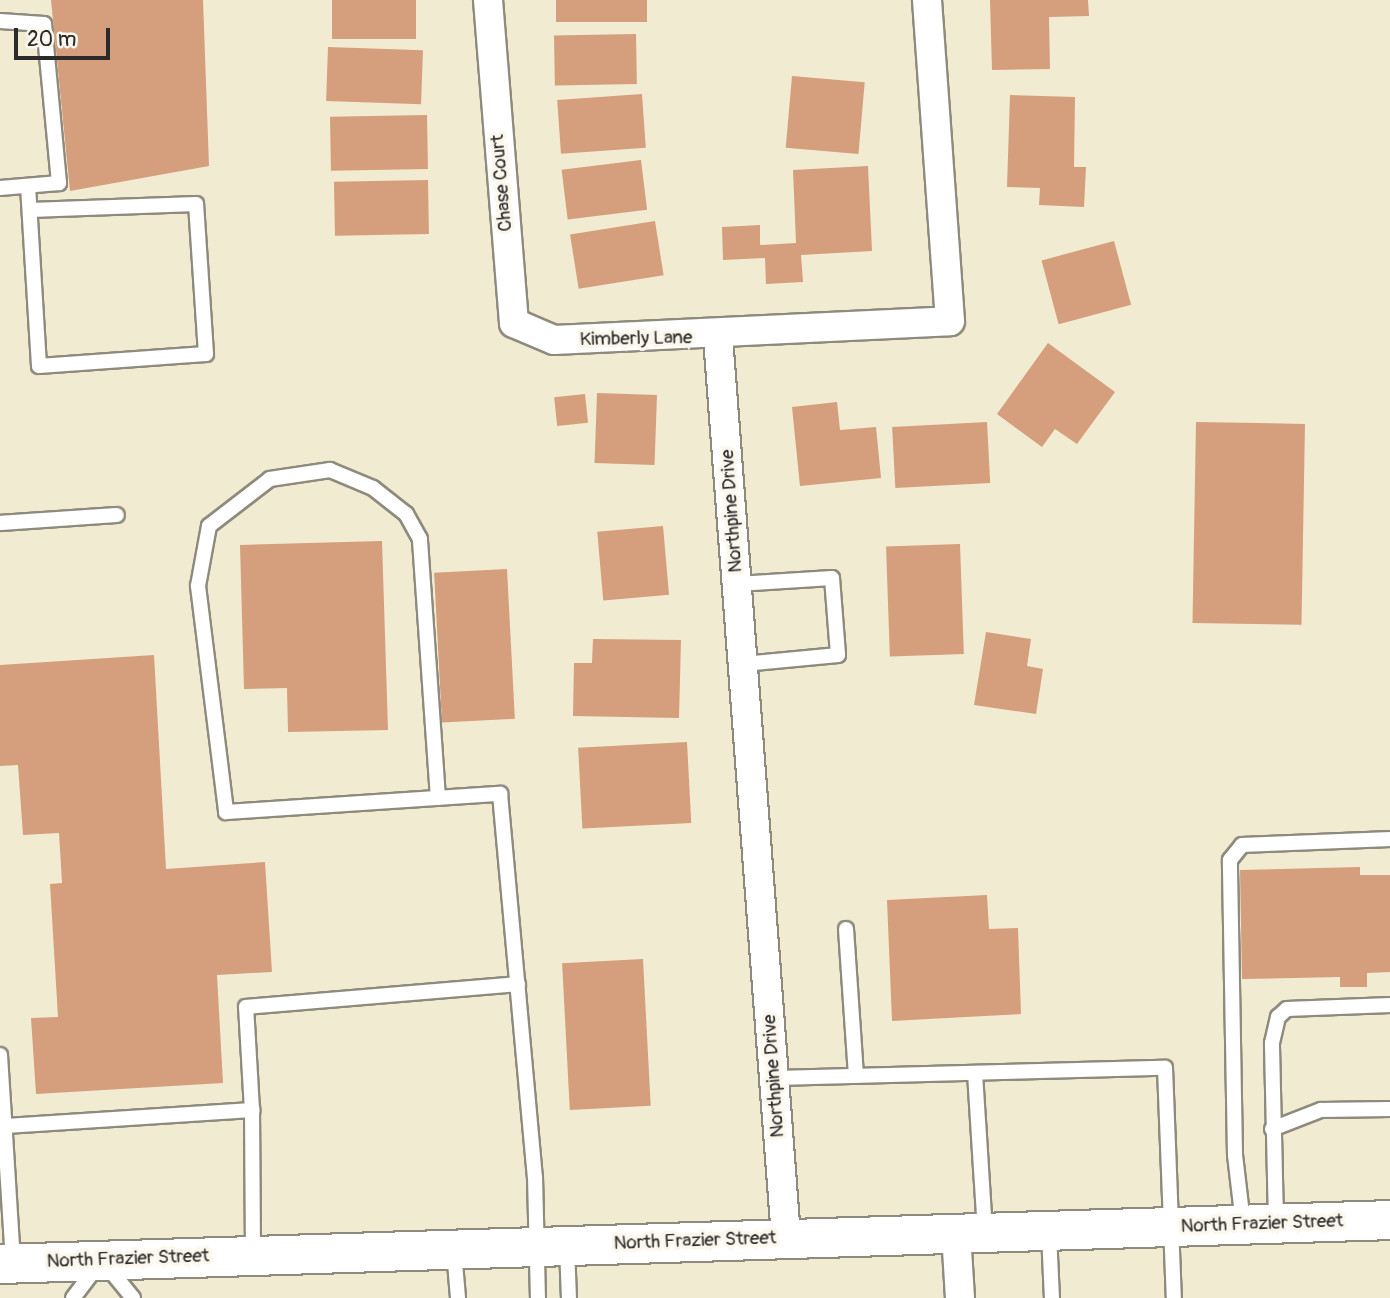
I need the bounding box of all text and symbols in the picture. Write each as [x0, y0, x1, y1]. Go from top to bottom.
scale bar [18, 14, 114, 58]
text: 20 m [27, 26, 76, 53]
street label: Chase Court [486, 134, 518, 232]
street label: Kimberly Lane [580, 327, 692, 351]
street label: Northpine Drive [716, 449, 748, 573]
street label: Northpine Drive [758, 1014, 790, 1138]
street label: North Frazier Street [1180, 1210, 1344, 1238]
street label: North Frazier Street [613, 1227, 777, 1255]
street label: North Frazier Street [46, 1245, 210, 1273]

